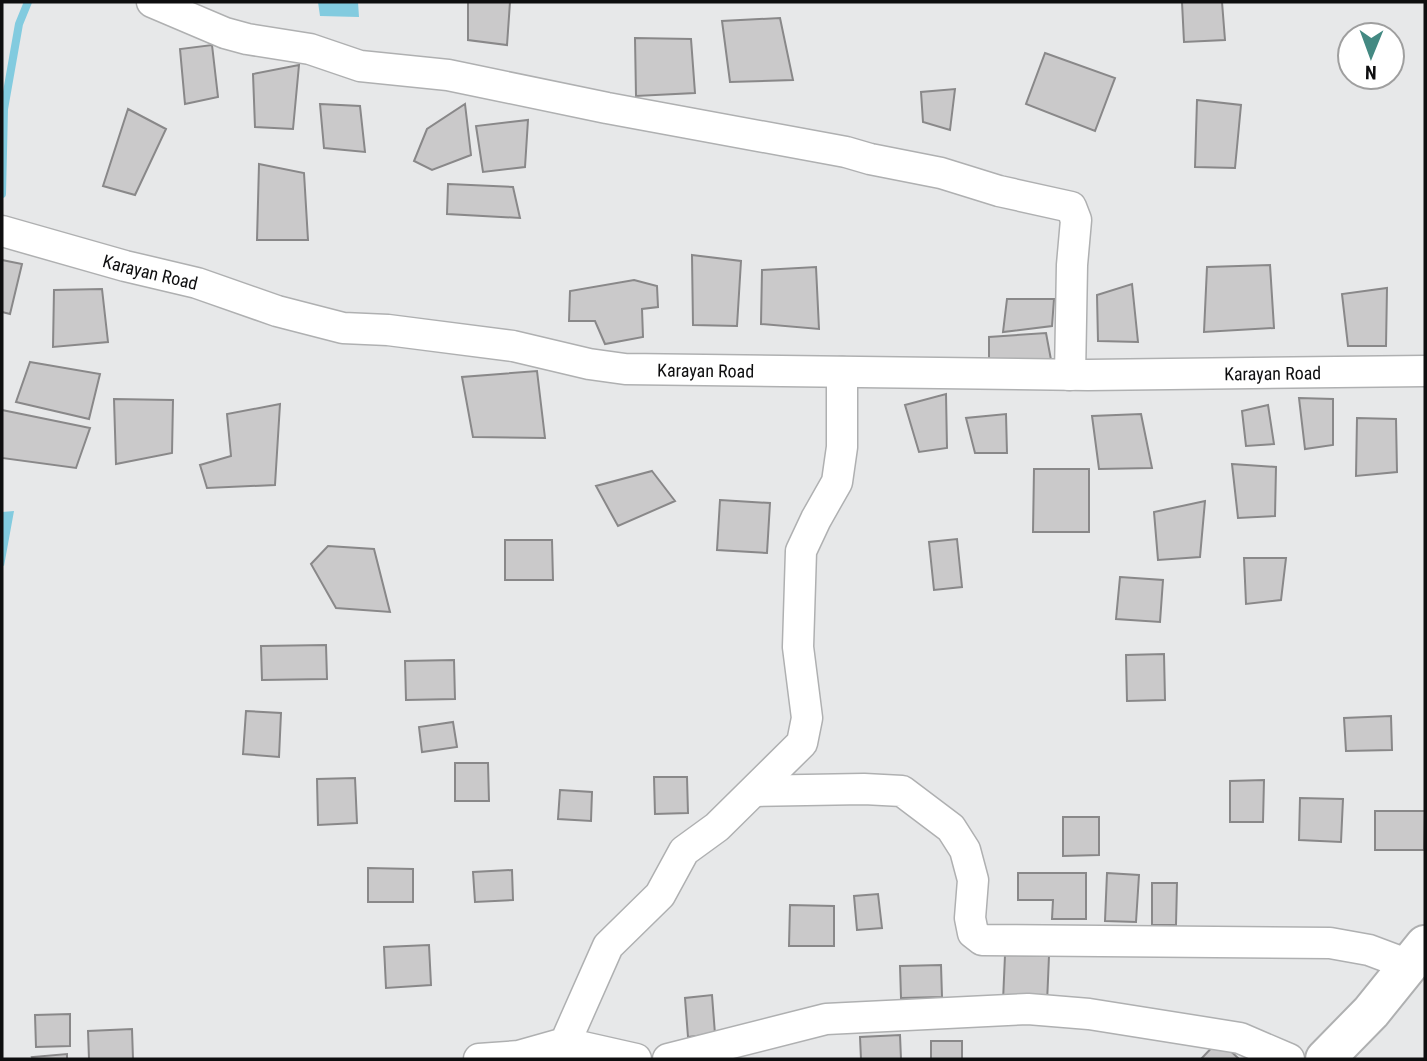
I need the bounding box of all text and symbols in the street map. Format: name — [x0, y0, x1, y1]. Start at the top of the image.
north arrow — [1336, 21, 1406, 91]
text: N — [1365, 61, 1377, 84]
street label: Karayan Road — [101, 250, 200, 293]
street label: Karayan Road — [657, 359, 754, 381]
street label: Karayan Road — [1224, 362, 1321, 384]

